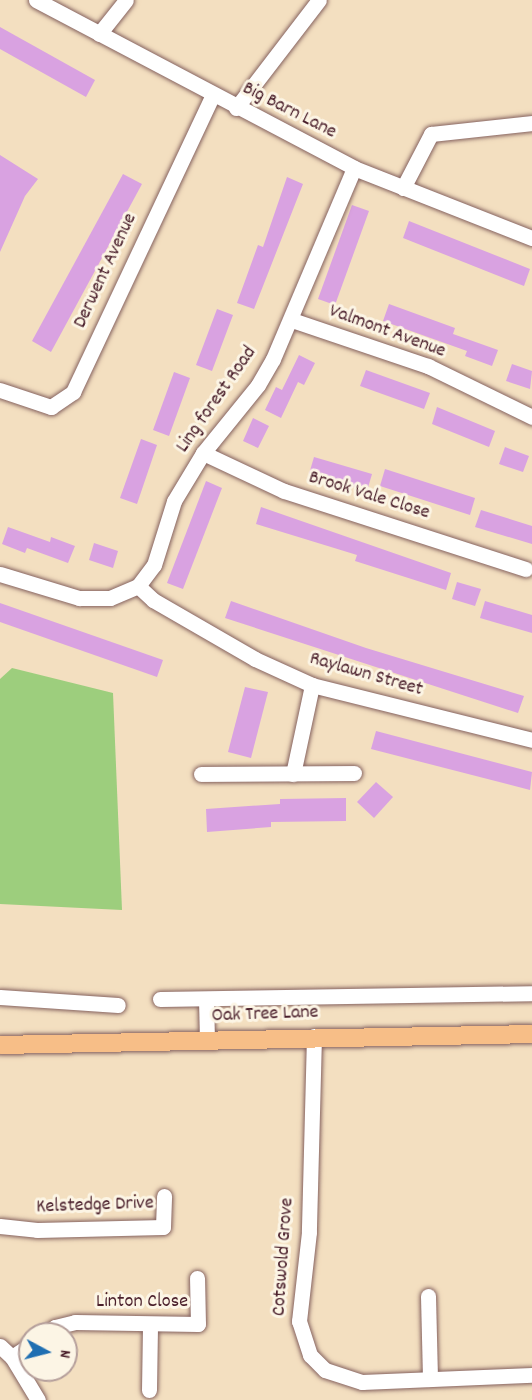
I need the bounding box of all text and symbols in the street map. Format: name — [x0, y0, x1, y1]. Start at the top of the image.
street label: Big Barn Lane — [238, 77, 340, 145]
street label: Derwent Avenue — [69, 210, 143, 332]
street label: Valmont Avenue — [325, 300, 449, 364]
street label: Ling forest Road — [172, 342, 262, 458]
street label: Brook Vale Close — [306, 466, 432, 526]
street label: Raylawn Street — [307, 647, 425, 703]
street label: Oak Tree Lane — [211, 1001, 319, 1029]
street label: Kelstedge Drive — [36, 1192, 154, 1220]
street label: Cotswold Grove — [268, 1197, 300, 1317]
street label: Linton Close — [96, 1290, 188, 1314]
north arrow — [18, 1322, 78, 1382]
text: N — [52, 1349, 76, 1359]

